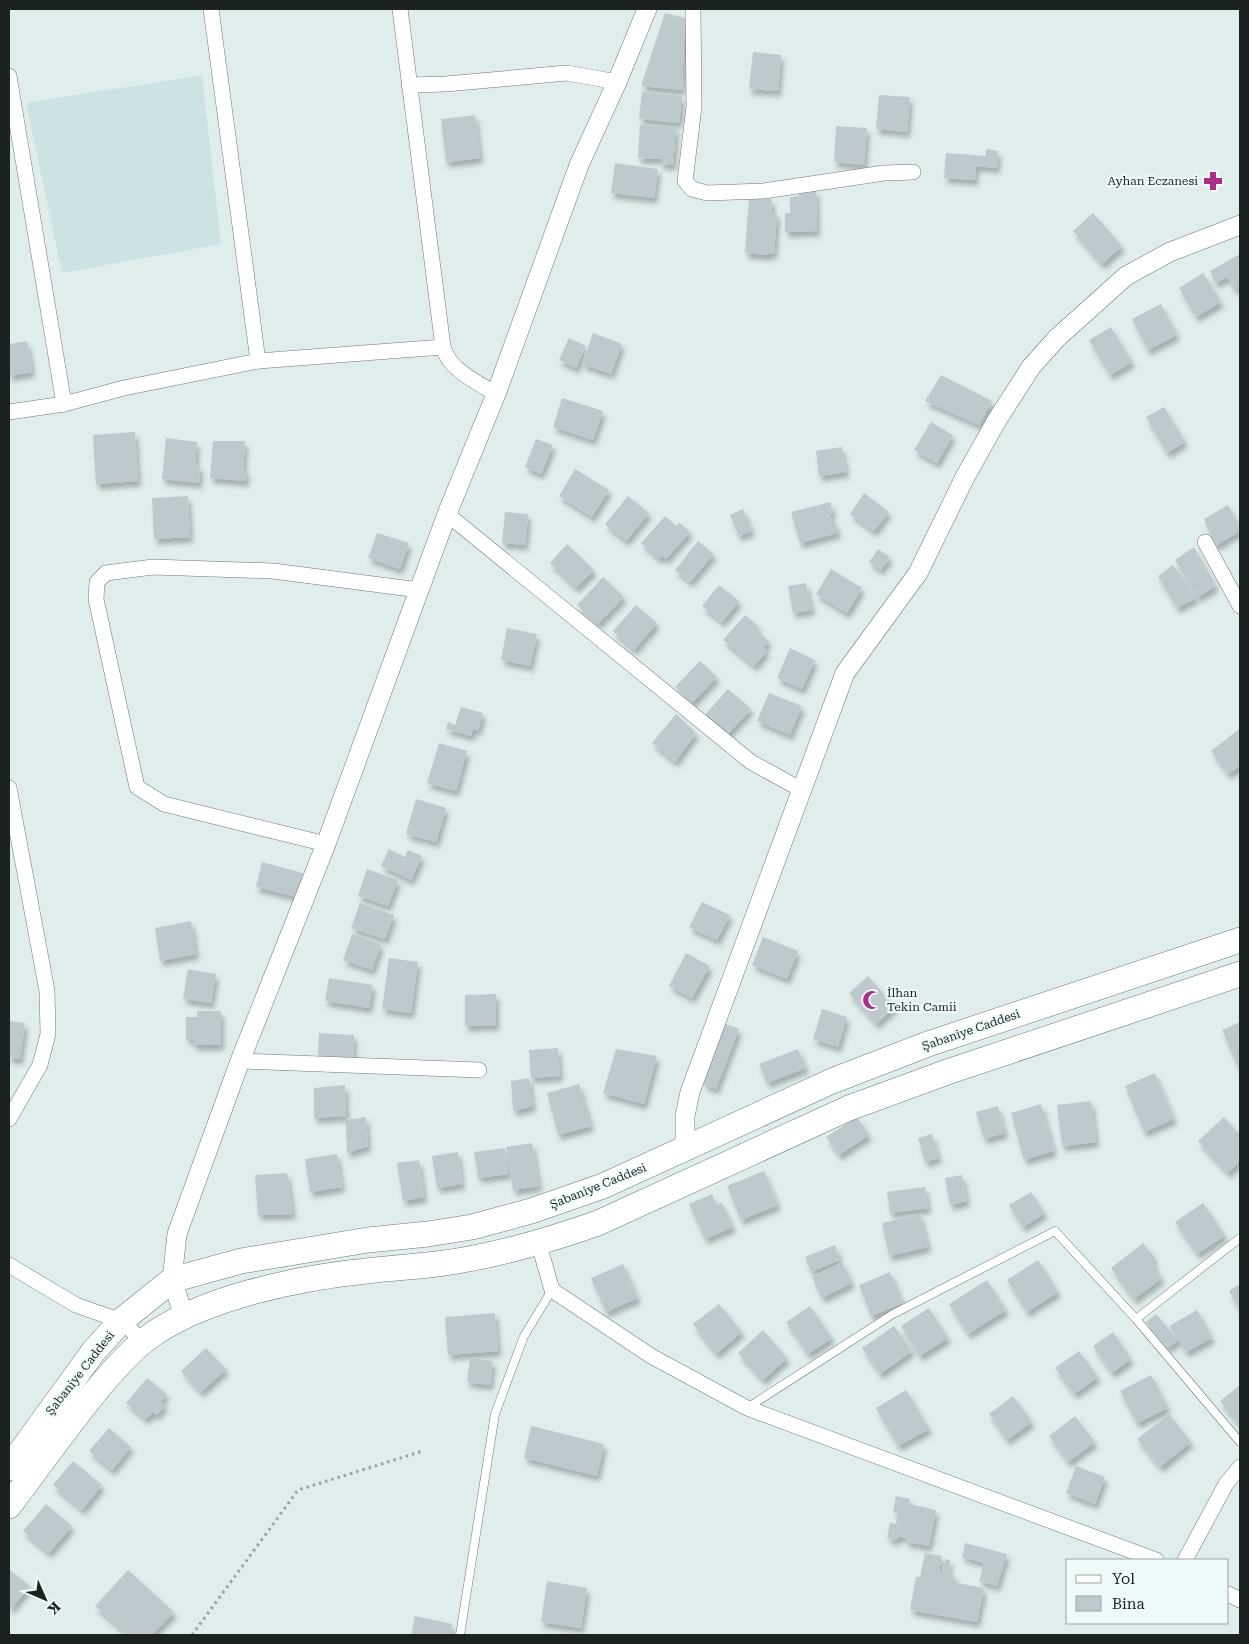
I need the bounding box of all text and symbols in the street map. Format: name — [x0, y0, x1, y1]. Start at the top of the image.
pharmacy icon: Ayhan Eczanesi — [1202, 170, 1224, 192]
place label: Ayhan Eczanesi — [1107, 174, 1198, 188]
place label: İlhan Tekin Camii — [887, 986, 957, 1014]
mosque icon: İlhan Tekin Camii — [861, 989, 883, 1011]
street label: Şabaniye Caddesi — [920, 1007, 1022, 1053]
street label: Şabaniye Caddesi — [548, 1160, 648, 1212]
street label: Şabaniye Caddesi — [43, 1328, 117, 1418]
legend — [1066, 1559, 1229, 1624]
text: Yol — [1112, 1570, 1135, 1588]
north arrow — [20, 1574, 70, 1624]
text: Bina — [1112, 1595, 1145, 1613]
text: K — [45, 1599, 64, 1618]

